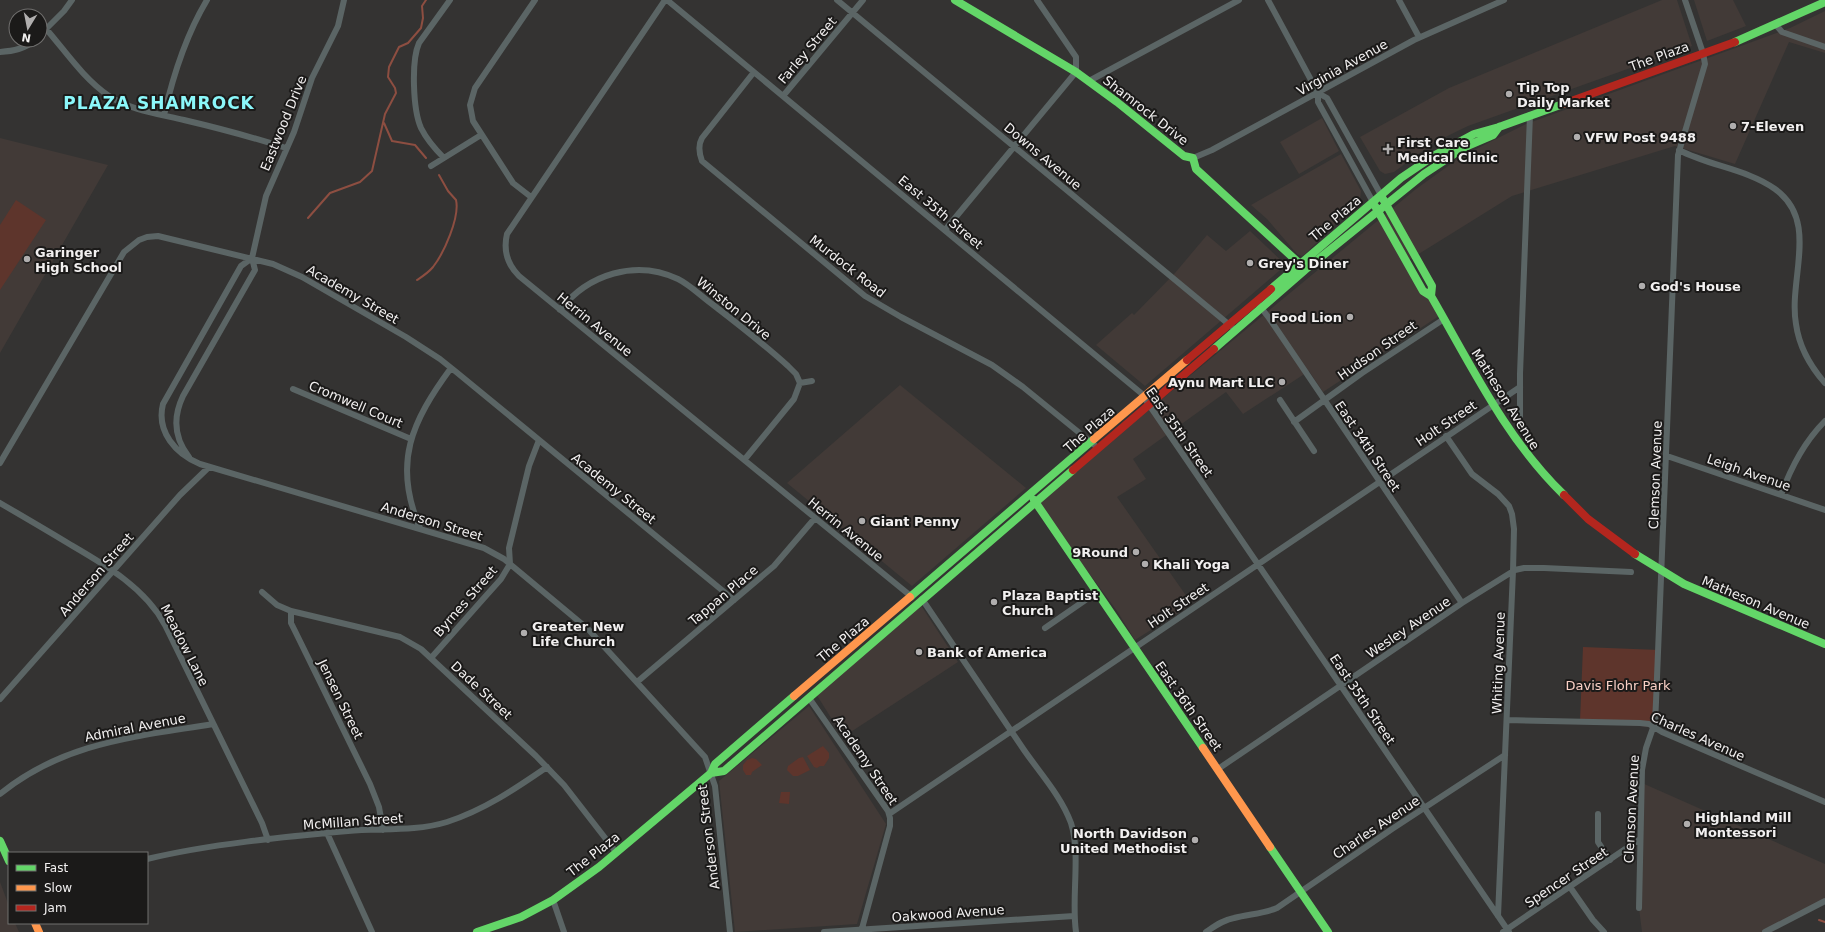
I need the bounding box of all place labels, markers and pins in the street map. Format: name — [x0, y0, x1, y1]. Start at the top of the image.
place label: Tip Top Daily Market — [1517, 80, 1610, 110]
marker: Tip Top Daily Market — [1504, 89, 1514, 99]
place label: 7-Eleven — [1741, 119, 1804, 134]
marker: 7-Eleven — [1728, 121, 1738, 131]
place label: VFW Post 9488 — [1585, 130, 1696, 145]
marker: VFW Post 9488 — [1572, 132, 1582, 142]
place label: First Care Medical Clinic — [1397, 135, 1498, 165]
marker: First Care Medical Clinic — [1382, 143, 1394, 155]
place label: Garinger High School — [35, 245, 122, 275]
marker: Garinger High School — [22, 254, 32, 264]
place label: Grey's Diner — [1258, 256, 1349, 271]
marker: Grey's Diner — [1245, 258, 1255, 268]
place label: God's House — [1650, 279, 1741, 294]
marker: God's House — [1637, 281, 1647, 291]
place label: Food Lion — [1271, 310, 1342, 325]
marker: Food Lion — [1345, 312, 1355, 322]
place label: Aynu Mart LLC — [1168, 375, 1274, 390]
marker: Aynu Mart LLC — [1277, 377, 1287, 387]
place label: Giant Penny — [870, 514, 960, 529]
marker: Giant Penny — [857, 516, 867, 526]
place label: 9Round — [1072, 545, 1128, 560]
marker: 9Round — [1131, 547, 1141, 557]
place label: Khali Yoga — [1153, 557, 1230, 572]
marker: Khali Yoga — [1140, 559, 1150, 569]
place label: Plaza Baptist Church — [1002, 588, 1098, 618]
marker: Plaza Baptist Church — [989, 597, 999, 607]
place label: Greater New Life Church — [532, 619, 624, 649]
marker: Greater New Life Church — [519, 628, 529, 638]
place label: Bank of America — [927, 645, 1047, 660]
marker: Bank of America — [914, 647, 924, 657]
place label: Highland Mill Montessori — [1695, 810, 1792, 840]
marker: Highland Mill Montessori — [1682, 819, 1692, 829]
place label: North Davidson United Methodist — [1060, 826, 1187, 856]
marker: North Davidson United Methodist — [1190, 835, 1200, 845]

